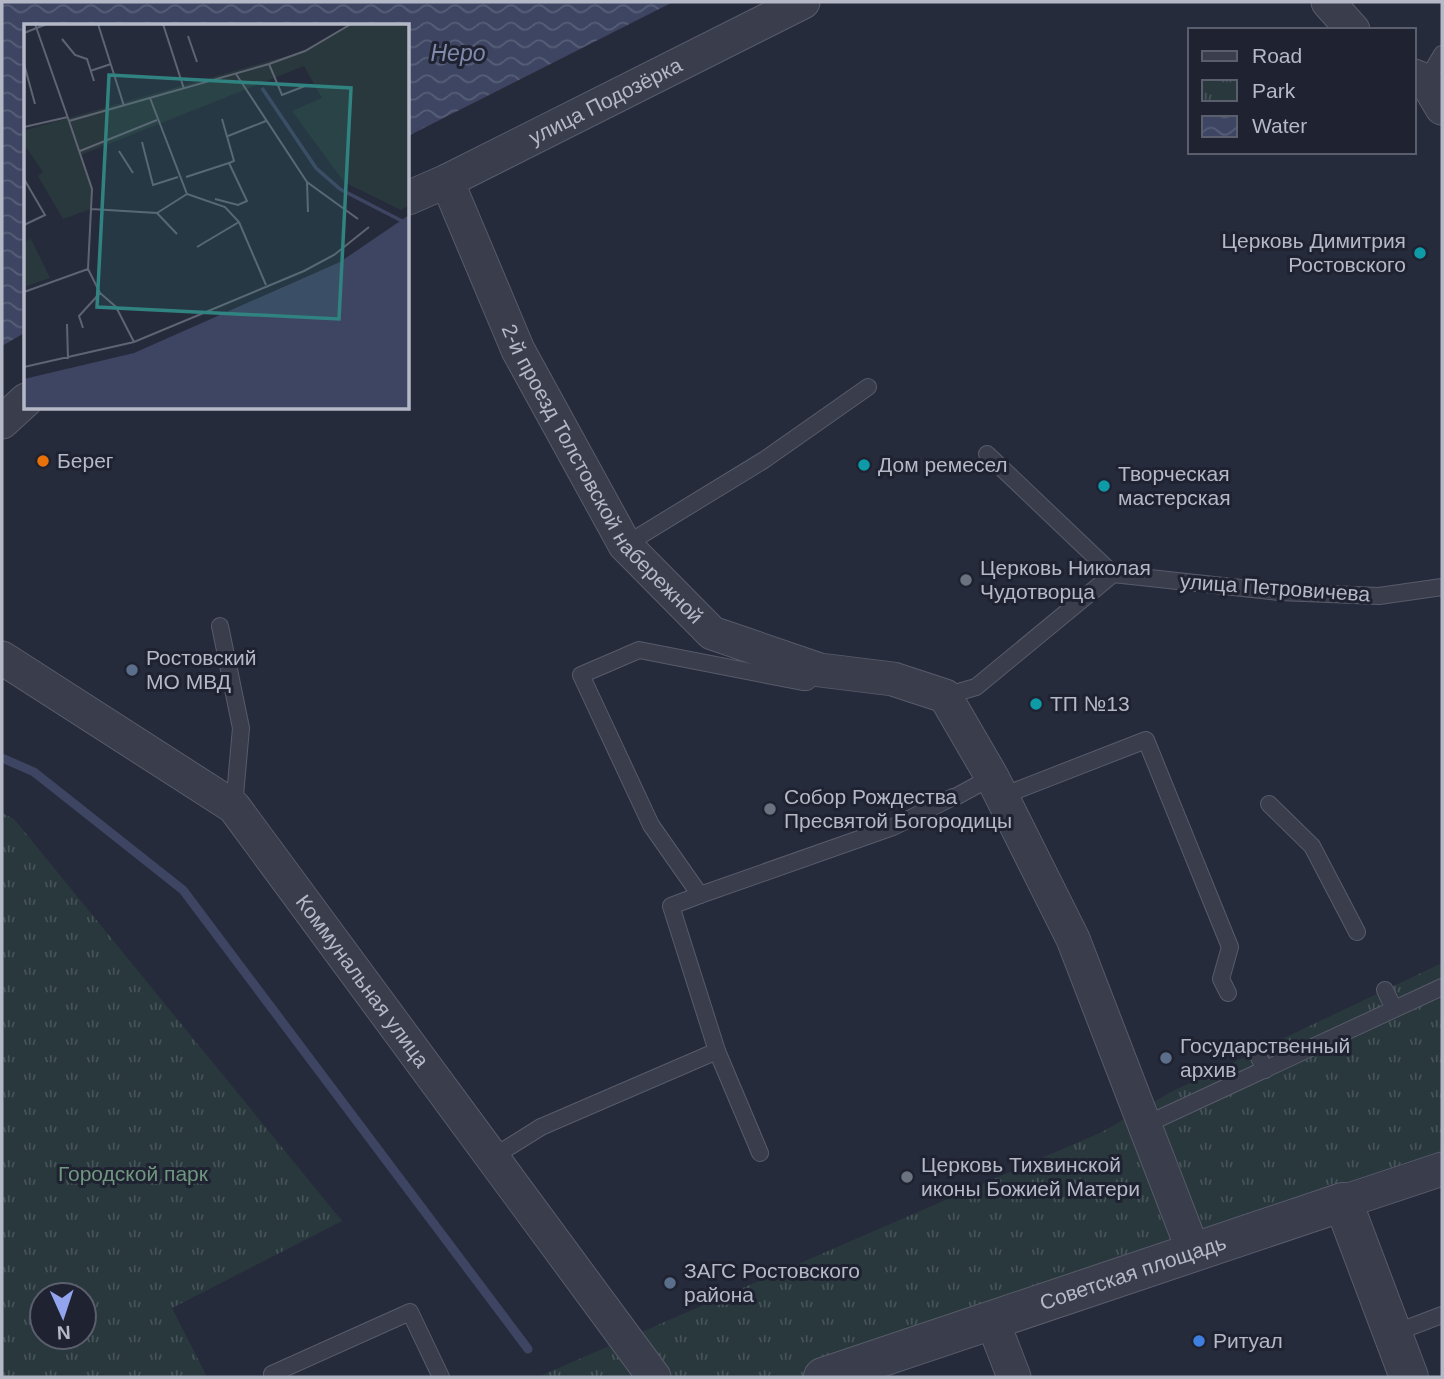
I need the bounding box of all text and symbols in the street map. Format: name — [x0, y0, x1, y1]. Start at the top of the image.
inset map — [24, 24, 410, 410]
legend — [1188, 28, 1416, 154]
water label: Неро — [431, 40, 486, 66]
text: Road — [1252, 44, 1302, 67]
street label: улица Подозёрка — [525, 53, 686, 149]
text: Park — [1252, 79, 1296, 102]
text: Water — [1252, 114, 1307, 137]
place label: Церковь Димитрия Ростовского — [1222, 229, 1406, 276]
marker: Церковь Димитрия Ростовского — [1412, 245, 1428, 261]
street label: 2-й проезд Толстовской набережной — [497, 321, 708, 628]
place label: Берег — [57, 449, 114, 472]
marker: Берег — [35, 453, 51, 469]
place label: Дом ремесел — [878, 453, 1008, 476]
marker: Дом ремесел — [856, 457, 872, 473]
place label: Творческая мастерская — [1118, 462, 1231, 509]
marker: Творческая мастерская — [1096, 478, 1112, 494]
place label: Церковь Николая Чудотворца — [980, 556, 1151, 603]
street label: улица Петровичева — [1179, 569, 1371, 606]
marker: Церковь Николая Чудотворца — [958, 572, 974, 588]
place label: Ростовский МО МВД — [146, 646, 256, 693]
marker: Ростовский МО МВД — [124, 662, 140, 678]
place label: ТП №13 — [1050, 692, 1130, 715]
marker: ТП №13 — [1028, 696, 1044, 712]
place label: Собор Рождества Пресвятой Богородицы — [784, 785, 1012, 832]
marker: Собор Рождества Пресвятой Богородицы — [762, 801, 778, 817]
street label: Коммунальная улица — [292, 890, 434, 1072]
place label: Государственный архив — [1180, 1034, 1350, 1081]
marker: Государственный архив — [1158, 1050, 1174, 1066]
place label: Церковь Тихвинской иконы Божией Матери — [921, 1153, 1140, 1200]
park label: Городской парк — [58, 1162, 209, 1185]
marker: Церковь Тихвинской иконы Божией Матери — [899, 1169, 915, 1185]
street label: Советская площадь — [1037, 1230, 1229, 1314]
place label: ЗАГС Ростовского района — [684, 1259, 860, 1306]
marker: ЗАГС Ростовского района — [662, 1275, 678, 1291]
north arrow — [28, 1281, 98, 1351]
text: N — [56, 1322, 71, 1343]
place label: Ритуал — [1213, 1329, 1283, 1352]
marker: Ритуал — [1191, 1333, 1207, 1349]

